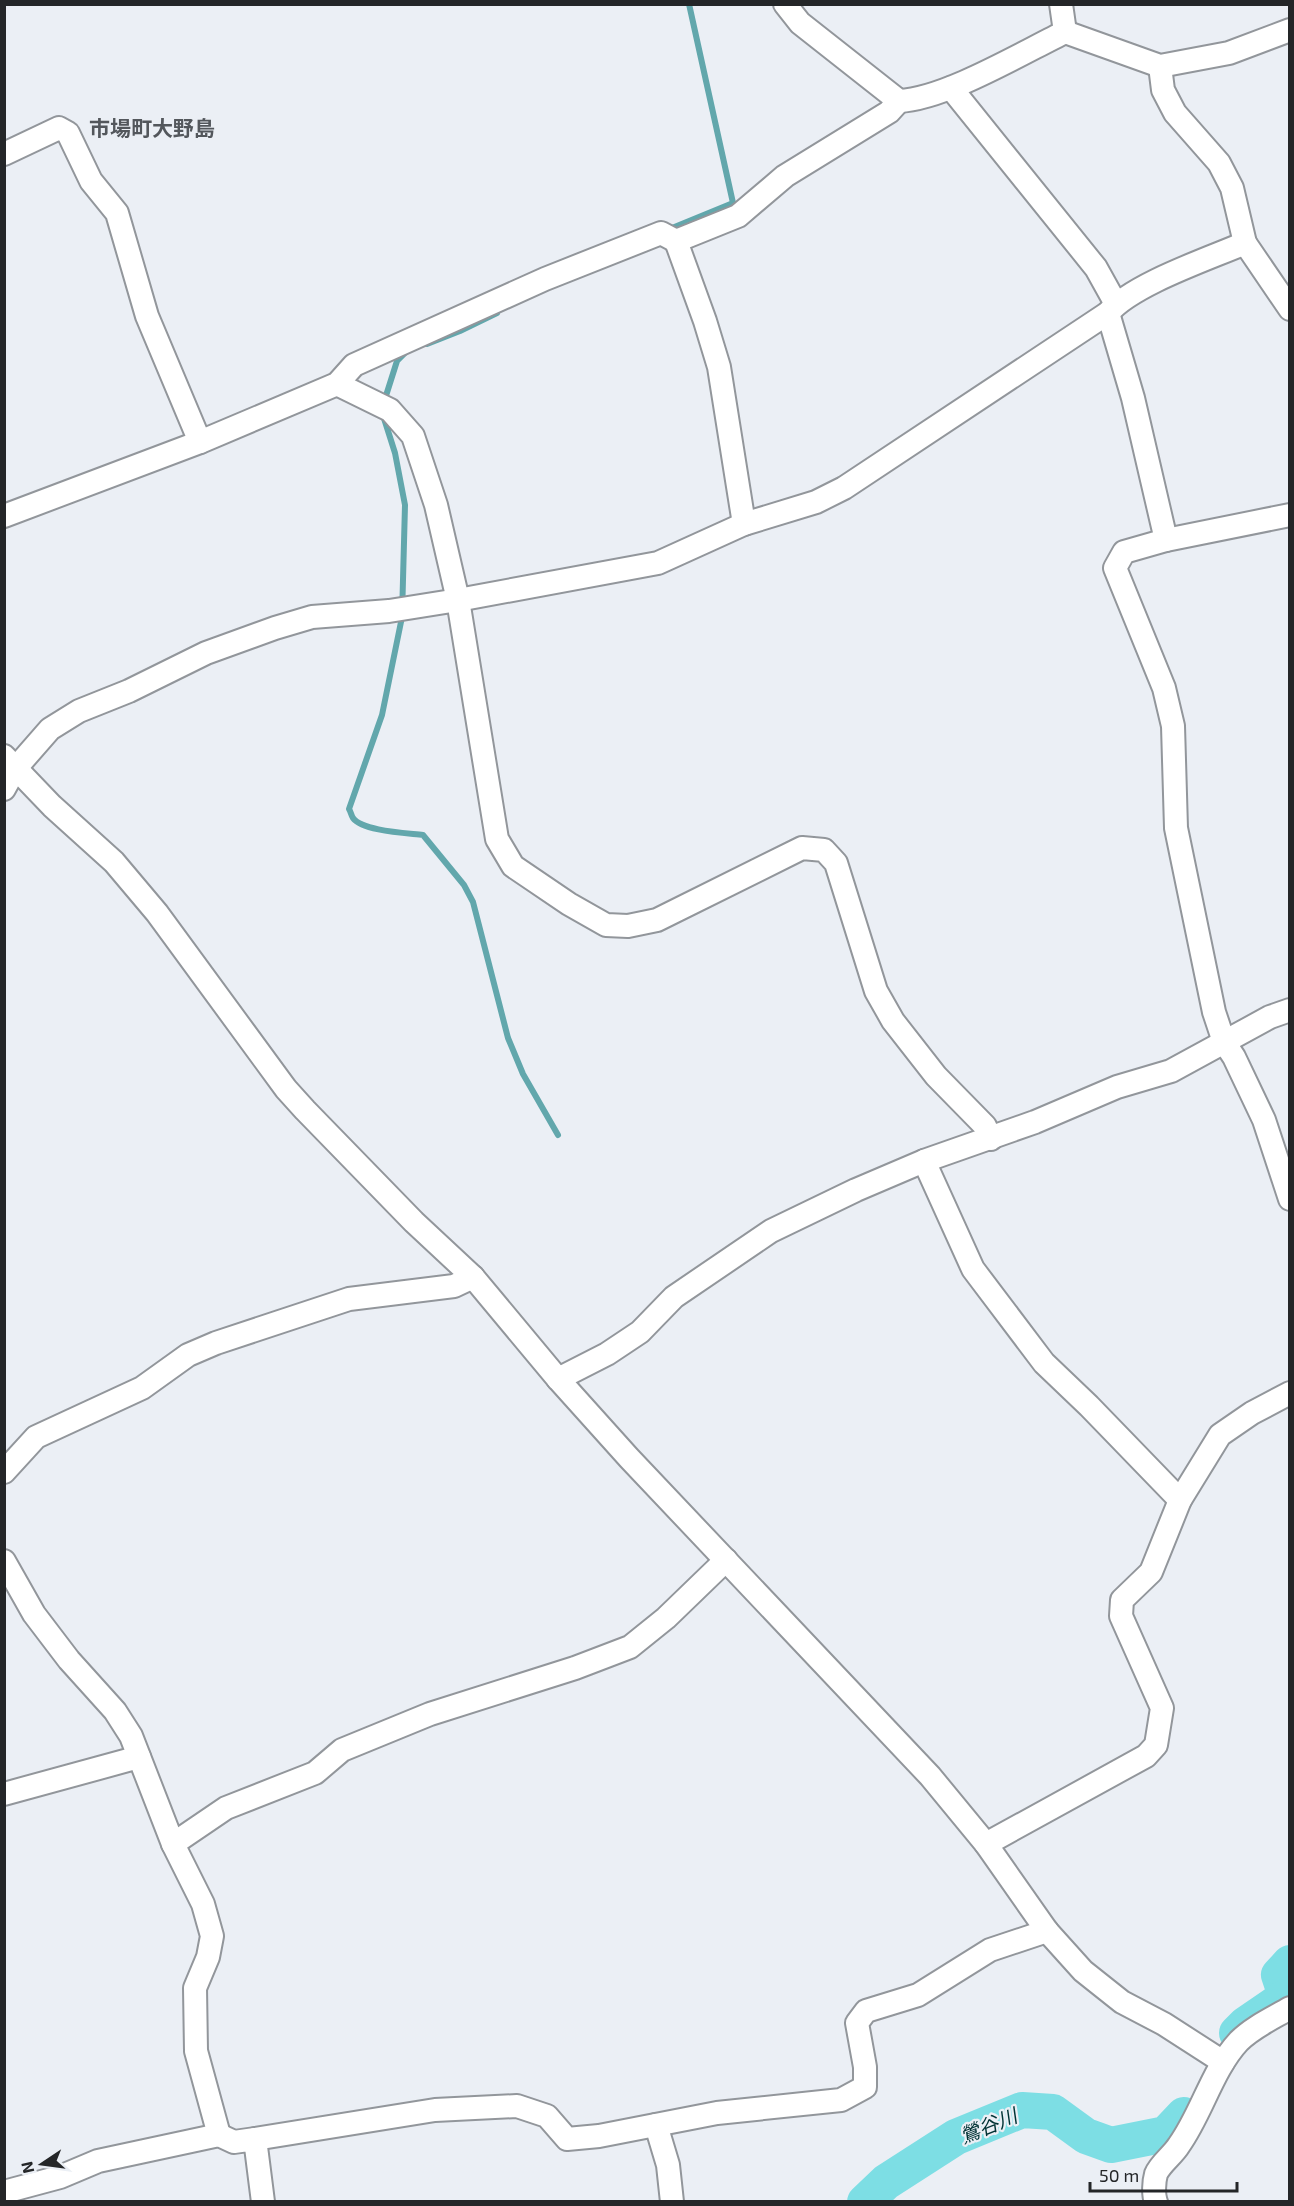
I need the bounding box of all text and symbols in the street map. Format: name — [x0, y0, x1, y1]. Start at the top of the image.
district label: 市場町大野島 — [89, 115, 215, 140]
water label: 鶯谷川 — [956, 2102, 1022, 2147]
north arrow — [12, 2134, 72, 2194]
scale bar — [1090, 2155, 1237, 2193]
text: N — [16, 2160, 37, 2175]
text: 50 m — [1099, 2164, 1139, 2186]

